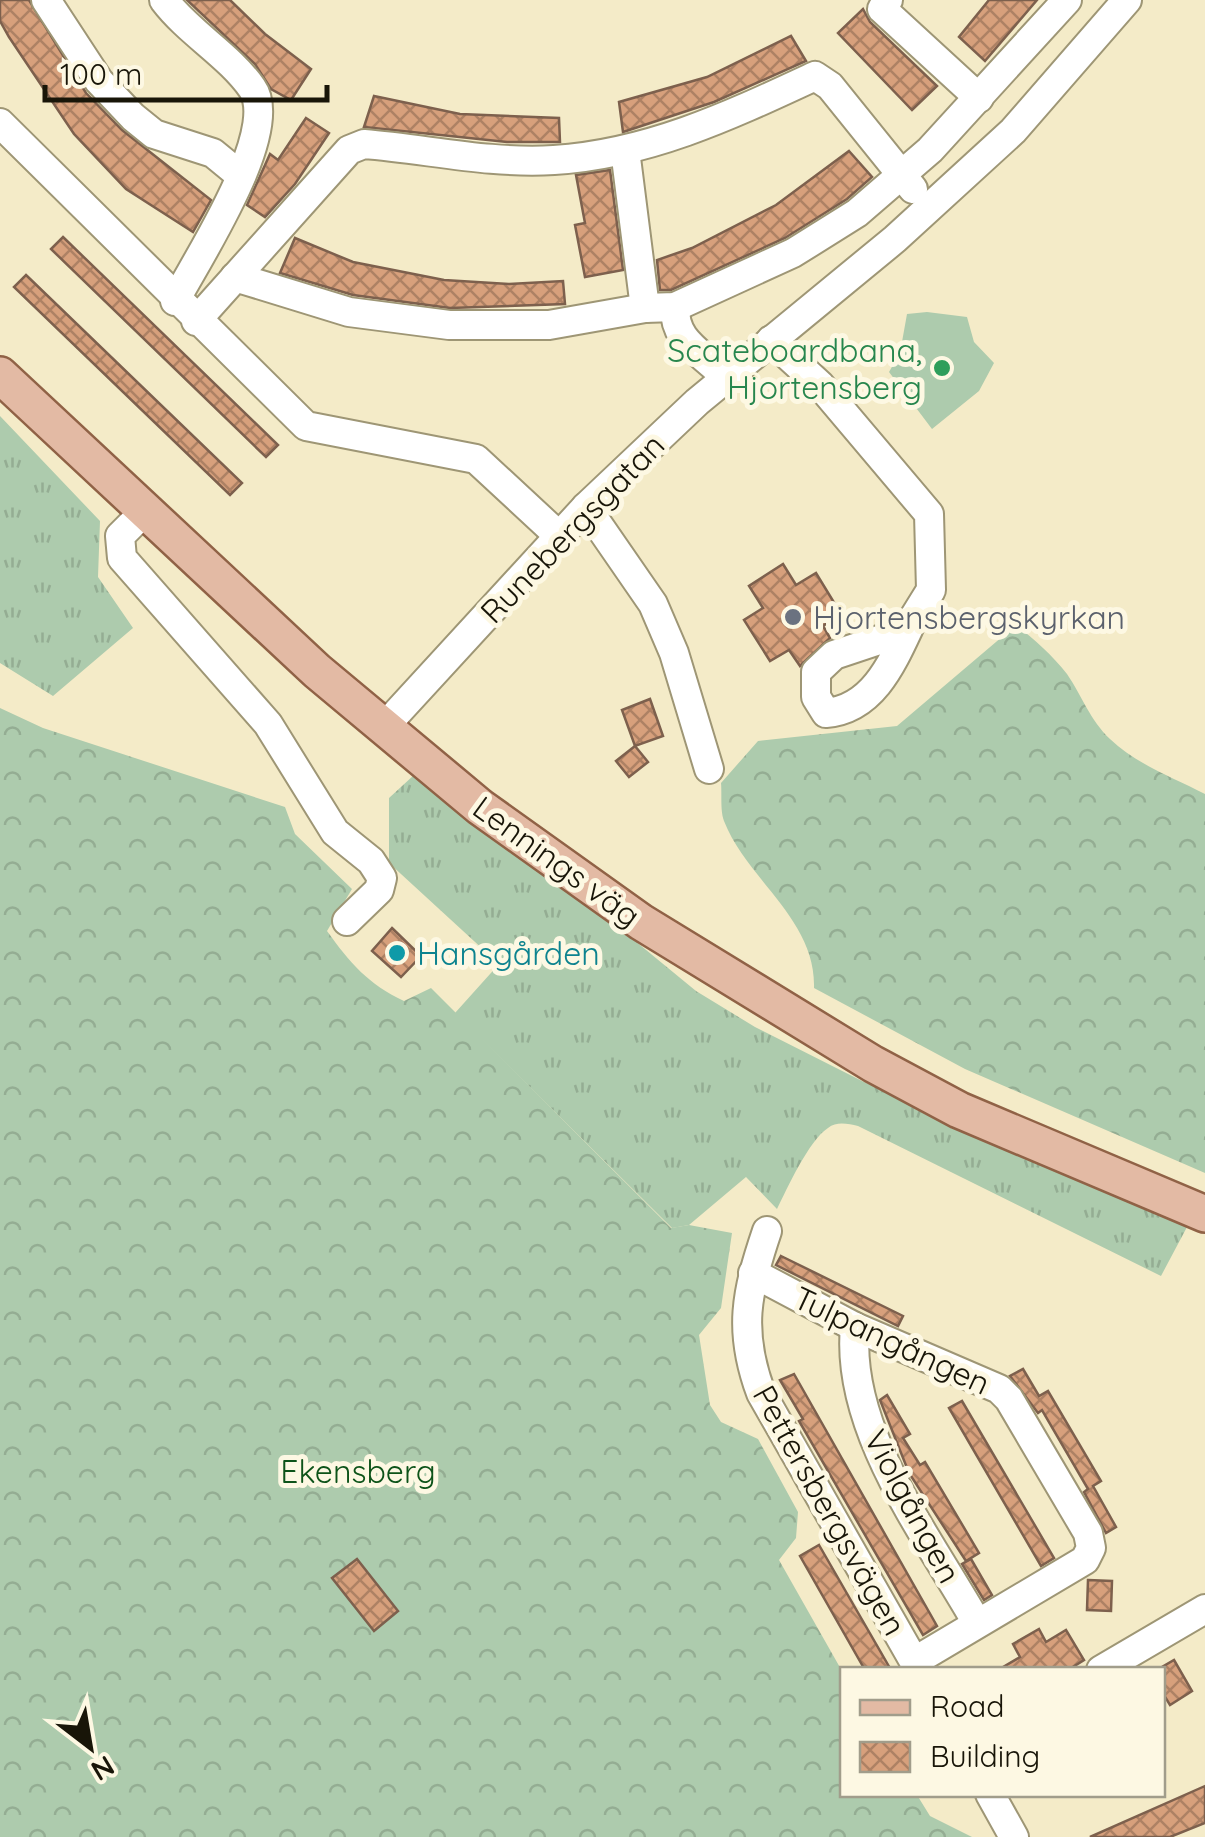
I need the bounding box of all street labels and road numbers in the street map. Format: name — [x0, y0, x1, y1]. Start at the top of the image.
street label: Runebergsgatan — [472, 425, 672, 631]
street label: Lennings väg — [466, 787, 648, 935]
street label: Tulpangången — [788, 1277, 996, 1403]
street label: Pettersbergsvägen — [745, 1378, 915, 1642]
street label: Violgången — [856, 1422, 970, 1590]

